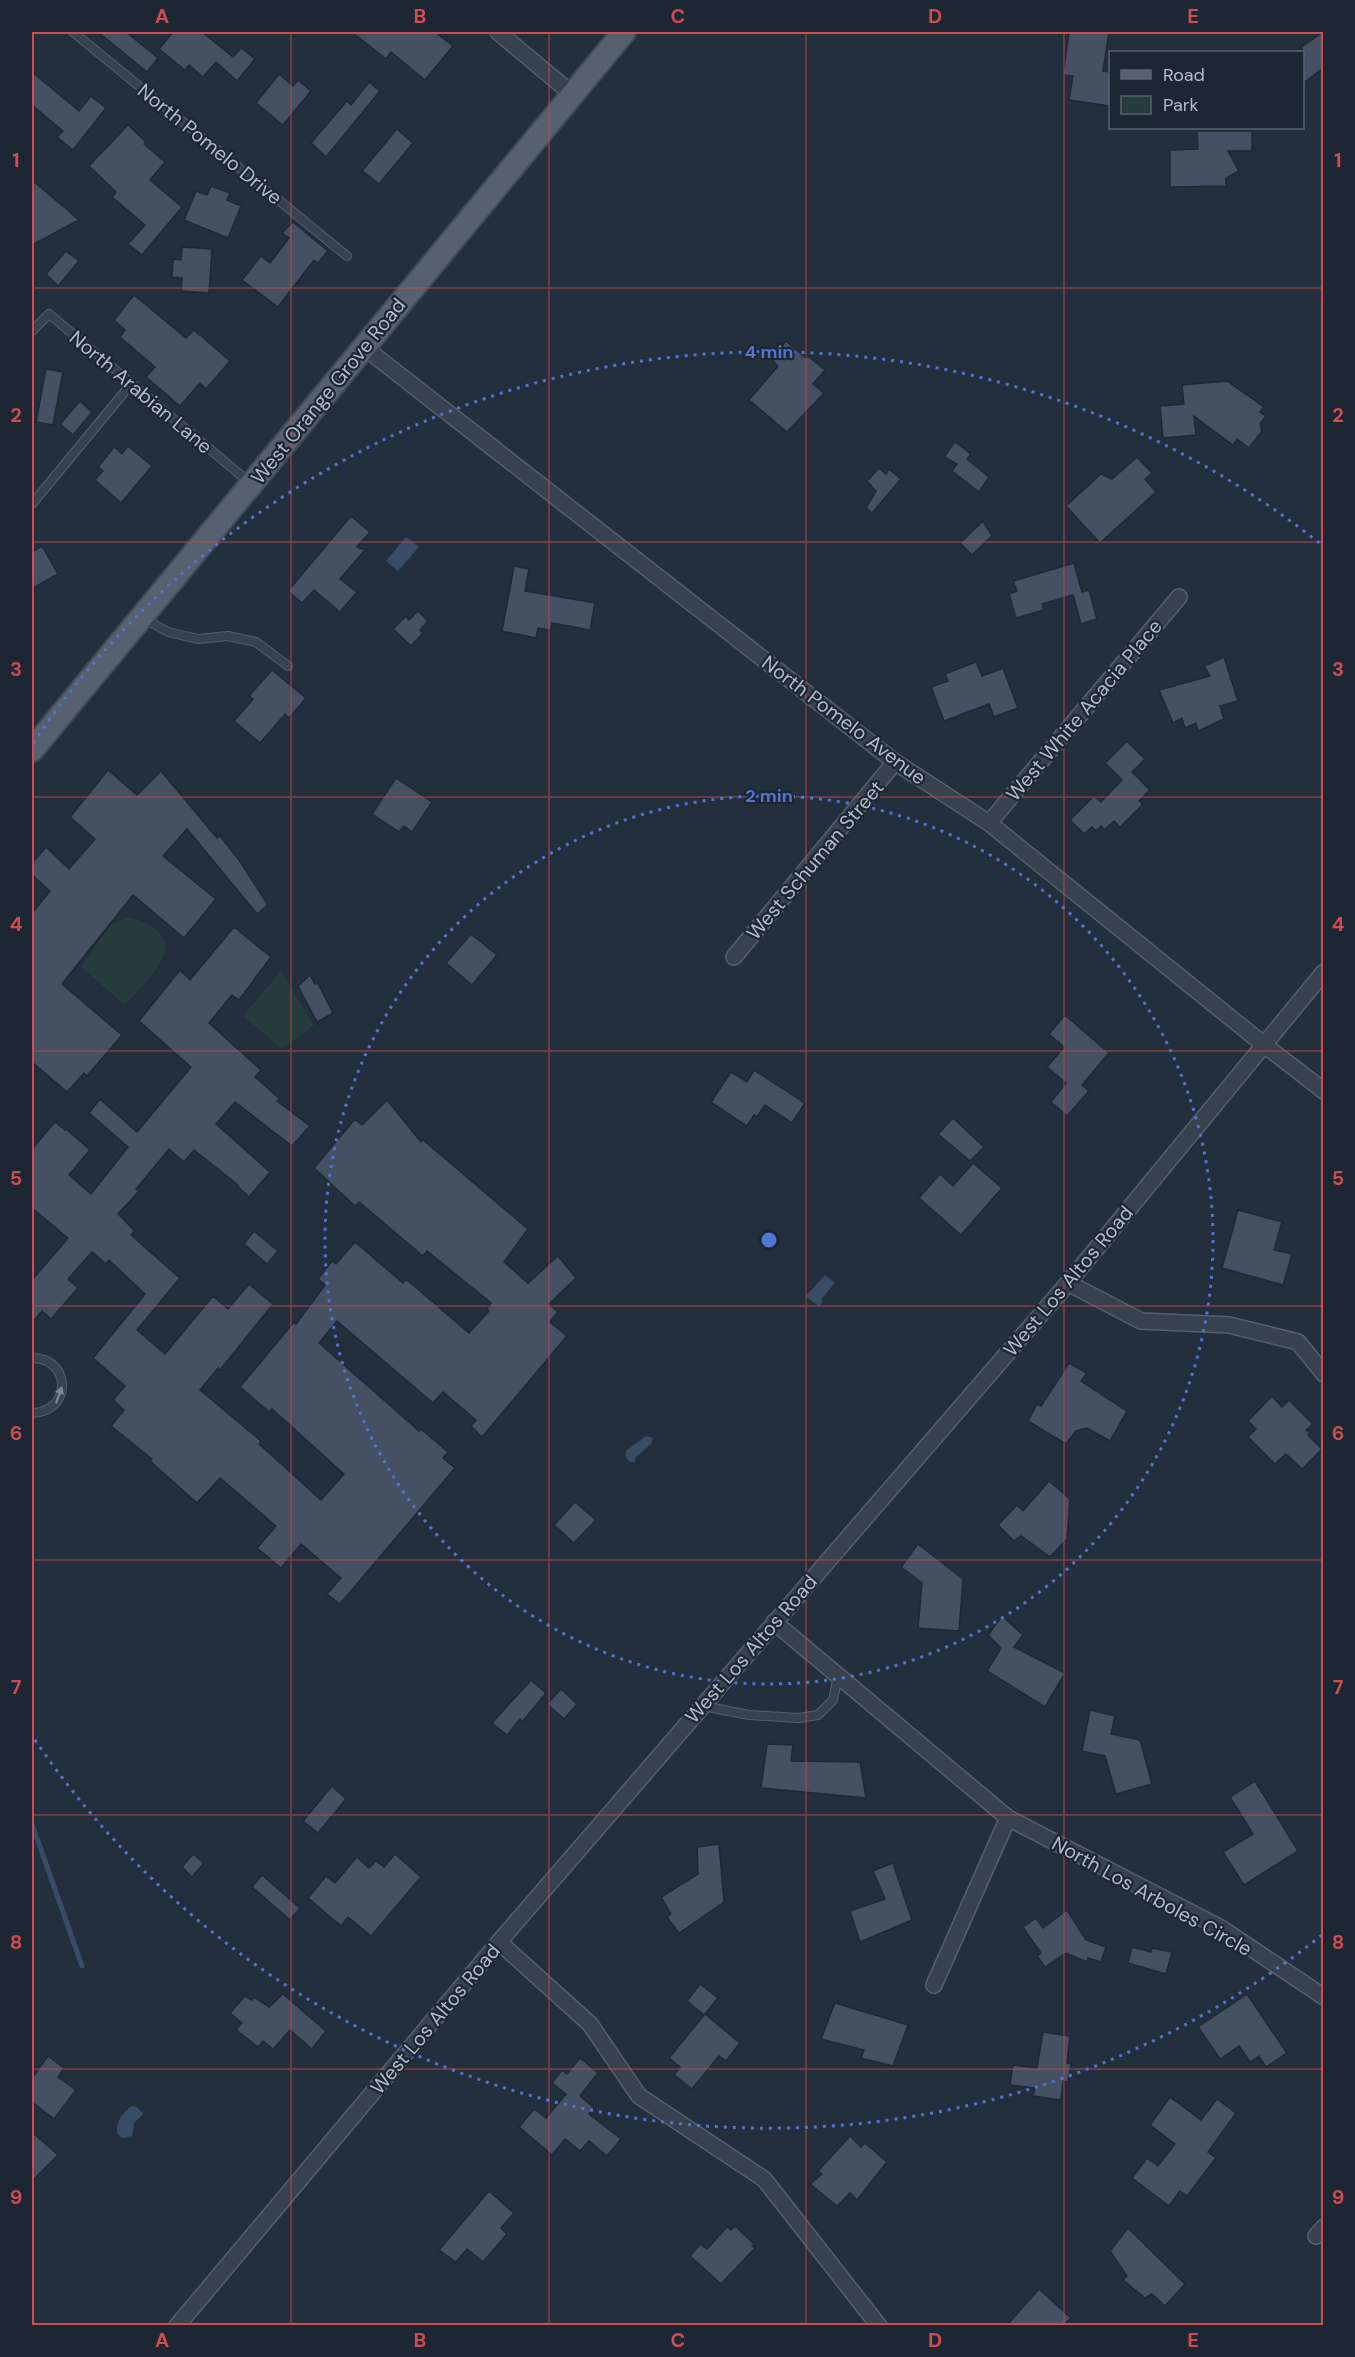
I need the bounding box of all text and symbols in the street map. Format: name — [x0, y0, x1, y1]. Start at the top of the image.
text: A — [155, 3, 169, 29]
text: B — [414, 3, 426, 29]
text: C — [671, 3, 685, 29]
text: D — [928, 3, 942, 29]
text: E — [1187, 3, 1199, 29]
legend — [1109, 51, 1304, 129]
text: Road — [1163, 63, 1205, 87]
street label: North Pomelo Drive — [132, 78, 288, 210]
text: Park — [1163, 93, 1199, 117]
text: 1 — [12, 147, 20, 173]
text: 1 — [1334, 147, 1342, 173]
street label: West Orange Grove Road — [245, 293, 411, 489]
street label: North Arabian Lane — [64, 325, 218, 459]
text: 4 min — [745, 340, 793, 364]
text: 2 — [10, 402, 22, 428]
text: 2 — [1332, 402, 1344, 428]
street label: West White Acacia Place — [1000, 614, 1168, 806]
street label: North Pomelo Avenue — [757, 650, 931, 790]
text: 3 — [10, 656, 22, 682]
text: 3 — [1332, 656, 1344, 682]
street label: West Schuman Street — [741, 775, 890, 945]
text: 2 min — [745, 784, 793, 808]
text: 4 — [10, 911, 23, 937]
text: 4 — [1332, 911, 1345, 937]
text: 5 — [10, 1165, 22, 1191]
text: 5 — [1332, 1165, 1344, 1191]
street label: West Los Altos Road — [997, 1200, 1139, 1362]
centre of rings — [759, 1230, 779, 1250]
one-way arrow — [54, 1385, 64, 1403]
text: 6 — [10, 1420, 22, 1446]
text: 6 — [1332, 1420, 1344, 1446]
street label: West Los Altos Road — [679, 1569, 823, 1729]
text: 7 — [11, 1674, 22, 1700]
text: 7 — [1333, 1674, 1344, 1700]
street label: North Los Arboles Circle — [1047, 1830, 1257, 1962]
text: 8 — [10, 1929, 22, 1955]
text: 8 — [1332, 1929, 1344, 1955]
street label: West Los Altos Road — [364, 1938, 506, 2100]
text: 9 — [10, 2184, 22, 2210]
text: 9 — [1332, 2184, 1344, 2210]
text: A — [155, 2327, 169, 2353]
text: B — [414, 2327, 426, 2353]
text: C — [671, 2327, 685, 2353]
text: D — [928, 2327, 942, 2353]
text: E — [1187, 2327, 1199, 2353]

